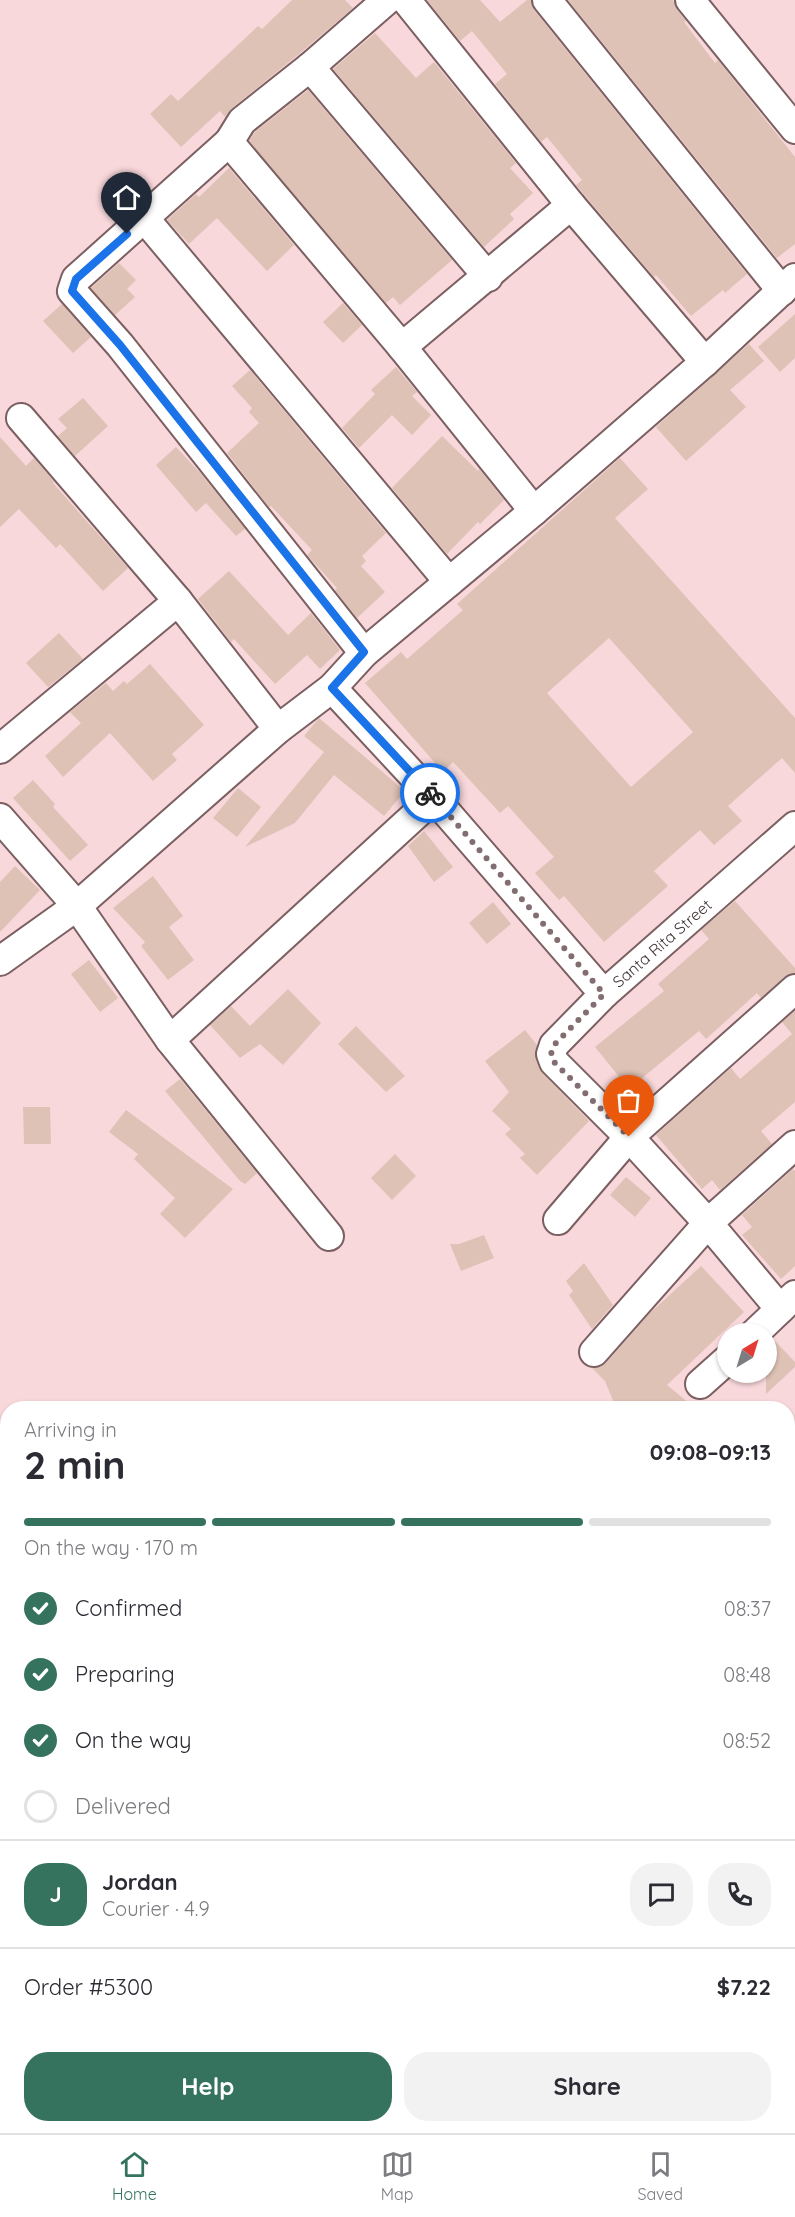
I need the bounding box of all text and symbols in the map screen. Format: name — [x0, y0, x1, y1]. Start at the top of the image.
pin — [101, 172, 152, 234]
icon: home — [110, 181, 143, 214]
courier — [400, 763, 460, 823]
icon: bike — [414, 777, 447, 810]
street label: Santa Rita Street — [608, 895, 716, 991]
pin — [603, 1075, 654, 1137]
icon: bag — [612, 1084, 645, 1117]
north arrow — [717, 1323, 777, 1383]
map controls — [717, 1323, 777, 1383]
text: Arriving in — [24, 1417, 117, 1442]
text: 09:08–09:13 — [650, 1438, 771, 1466]
text: 2 min — [24, 1440, 126, 1489]
text: On the way · 170 m — [24, 1535, 198, 1560]
icon: check — [24, 1592, 57, 1625]
text: Confirmed — [75, 1594, 182, 1622]
text: 08:37 — [724, 1596, 771, 1621]
icon: check — [24, 1658, 57, 1691]
text: Preparing — [75, 1660, 175, 1688]
text: 08:48 — [723, 1662, 771, 1687]
icon: check — [24, 1724, 57, 1757]
text: On the way — [75, 1726, 191, 1754]
text: 08:52 — [723, 1728, 771, 1753]
text: Delivered — [75, 1792, 171, 1820]
button: chat — [630, 1863, 693, 1926]
button: phone — [708, 1863, 771, 1926]
text: Jordan — [102, 1868, 178, 1896]
text: J — [49, 1880, 62, 1908]
text: Courier · 4.9 — [102, 1896, 210, 1921]
text: Order #5300 — [24, 1973, 153, 2001]
text: $7.22 — [717, 1973, 771, 2001]
button: Help — [24, 2052, 392, 2121]
button: Share — [404, 2052, 771, 2121]
tab: Home — [112, 2148, 157, 2204]
tab: Map — [381, 2148, 414, 2204]
tab: Saved — [637, 2148, 683, 2204]

